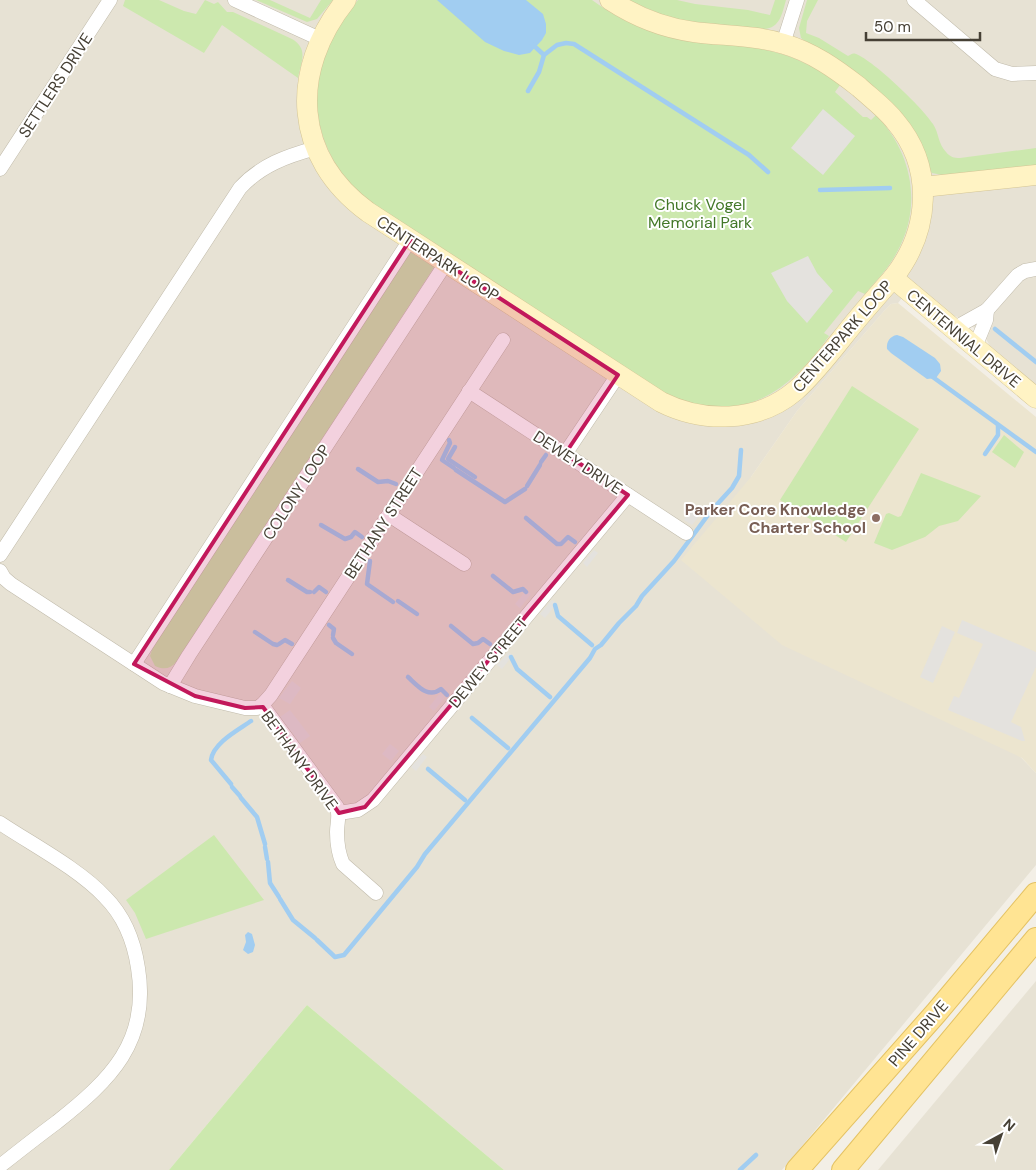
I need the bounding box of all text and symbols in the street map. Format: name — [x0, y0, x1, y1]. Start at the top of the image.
scale bar — [866, 10, 980, 42]
text: 50 m — [874, 17, 911, 37]
street label: SETTLERS DRIVE — [14, 29, 97, 142]
park label: Chuck Vogel Memorial Park — [648, 194, 752, 233]
street label: CENTERPARK LOOP — [372, 211, 503, 306]
street label: CENTERPARK LOOP — [788, 276, 897, 397]
street label: CENTENNIAL DRIVE — [902, 284, 1025, 392]
street label: DEWEY DRIVE — [529, 426, 626, 499]
street label: COLONY LOOP — [258, 441, 335, 544]
street label: BETHANY STREET — [340, 464, 427, 583]
place label: Parker Core Knowledge Charter School — [685, 499, 866, 538]
marker: Parker Core Knowledge Charter School — [870, 512, 882, 524]
street label: DEWEY STREET — [444, 612, 533, 712]
street label: BETHANY DRIVE — [256, 706, 343, 814]
street label: PINE DRIVE — [884, 996, 953, 1071]
north arrow — [976, 1110, 1026, 1160]
text: N — [1000, 1115, 1019, 1135]

